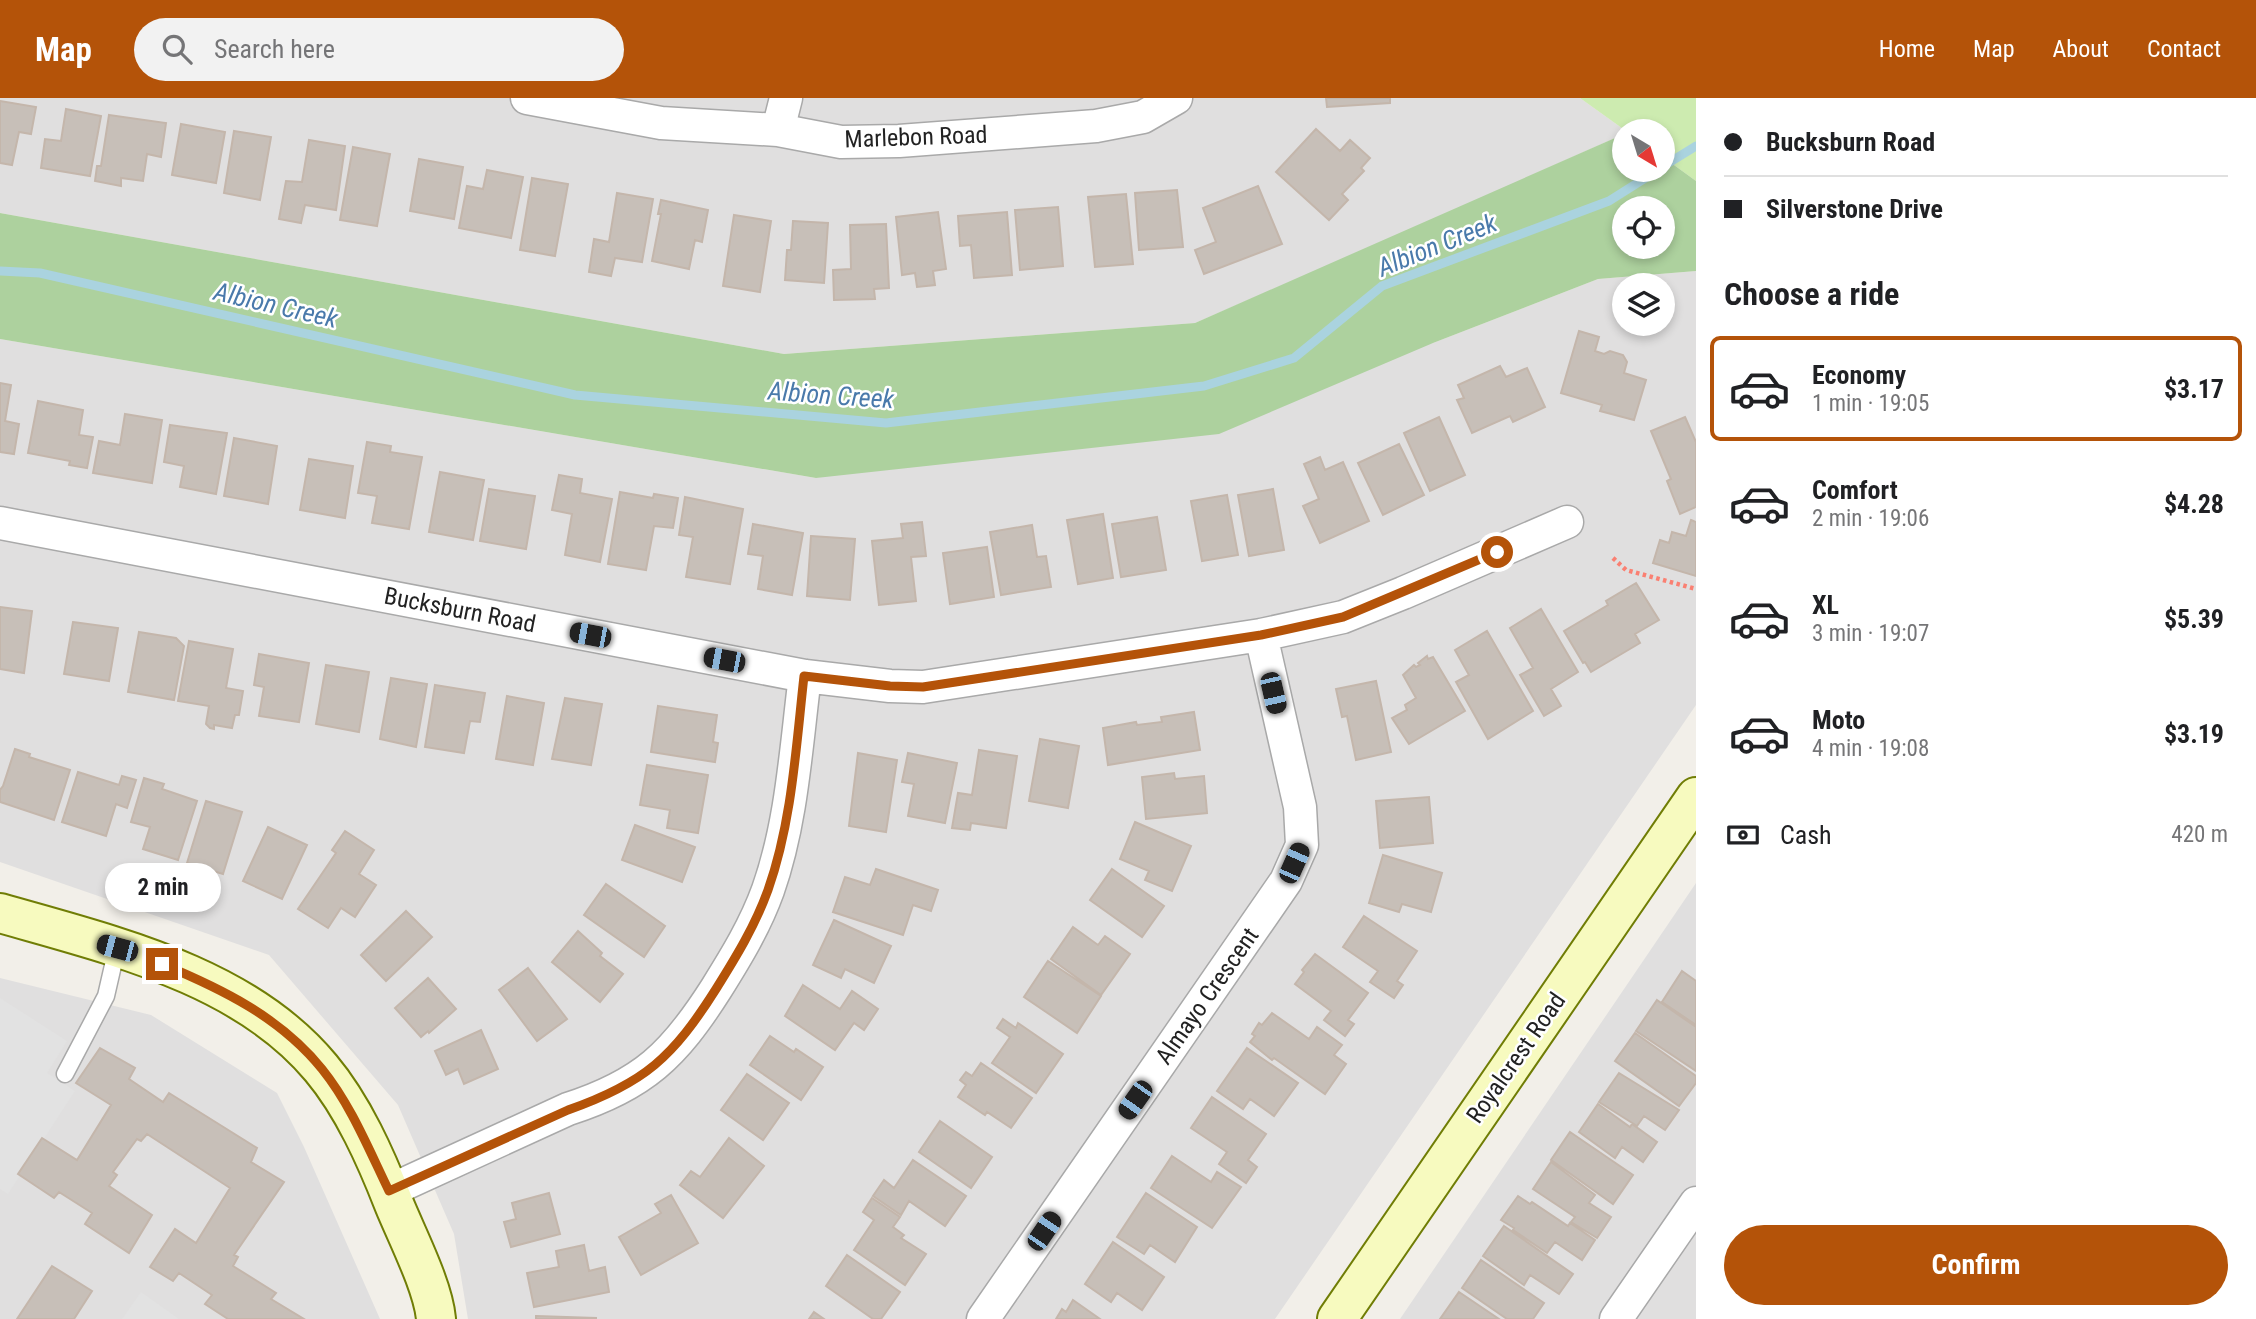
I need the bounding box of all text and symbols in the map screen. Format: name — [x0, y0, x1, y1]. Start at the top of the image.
search box — [134, 18, 624, 81]
text: Map — [35, 30, 92, 69]
icon: search — [158, 30, 196, 68]
text: Search here — [214, 34, 335, 64]
text: Home — [1879, 35, 1935, 63]
text: Map — [1973, 35, 2015, 63]
text: About — [2053, 35, 2109, 63]
text: Contact — [2147, 35, 2221, 63]
north arrow — [1612, 119, 1675, 182]
map controls — [1612, 119, 1675, 336]
street label: Marlebon Road — [844, 121, 988, 153]
text: Bucksburn Road — [1766, 127, 1935, 157]
text: Silverstone Drive — [1766, 194, 1943, 224]
button: locate — [1612, 196, 1675, 259]
water label: Albion Creek — [1372, 207, 1502, 283]
button: layers — [1612, 273, 1675, 336]
text: Choose a ride — [1724, 275, 1899, 313]
water label: Albion Creek — [210, 276, 341, 334]
icon: car — [1728, 357, 1791, 420]
text: Economy — [1812, 360, 1906, 390]
text: $3.17 — [2164, 374, 2224, 404]
water label: Albion Creek — [766, 376, 896, 414]
text: 1 min · 19:05 — [1812, 390, 1929, 417]
icon: car — [1728, 472, 1791, 535]
text: Comfort — [1812, 475, 1898, 505]
text: $4.28 — [2164, 489, 2224, 519]
text: 2 min · 19:06 — [1812, 505, 1929, 532]
route start — [1481, 536, 1513, 568]
street label: Bucksburn Road — [382, 582, 538, 638]
icon: car — [1728, 587, 1791, 650]
text: XL — [1812, 590, 1839, 620]
text: $5.39 — [2164, 604, 2224, 634]
text: 3 min · 19:07 — [1812, 620, 1929, 647]
car — [568, 621, 613, 649]
car — [702, 646, 747, 674]
car — [1259, 670, 1288, 716]
icon: car — [1728, 702, 1791, 765]
text: Moto — [1812, 705, 1865, 735]
text: $3.19 — [2164, 719, 2224, 749]
text: 4 min · 19:08 — [1812, 735, 1929, 762]
icon: cash — [1724, 816, 1762, 854]
text: Cash — [1780, 820, 1832, 850]
text: 420 m — [2171, 821, 2228, 848]
car — [1276, 840, 1313, 886]
callout: 2 min — [104, 862, 220, 912]
text: 2 min — [137, 874, 189, 901]
street label: Almayo Crescent — [1150, 922, 1264, 1070]
car — [94, 932, 141, 964]
route end — [146, 948, 178, 980]
street label: Royalcrest Road — [1461, 987, 1571, 1129]
car — [1115, 1077, 1156, 1123]
car — [1024, 1208, 1065, 1254]
button: Confirm — [1724, 1225, 2228, 1305]

